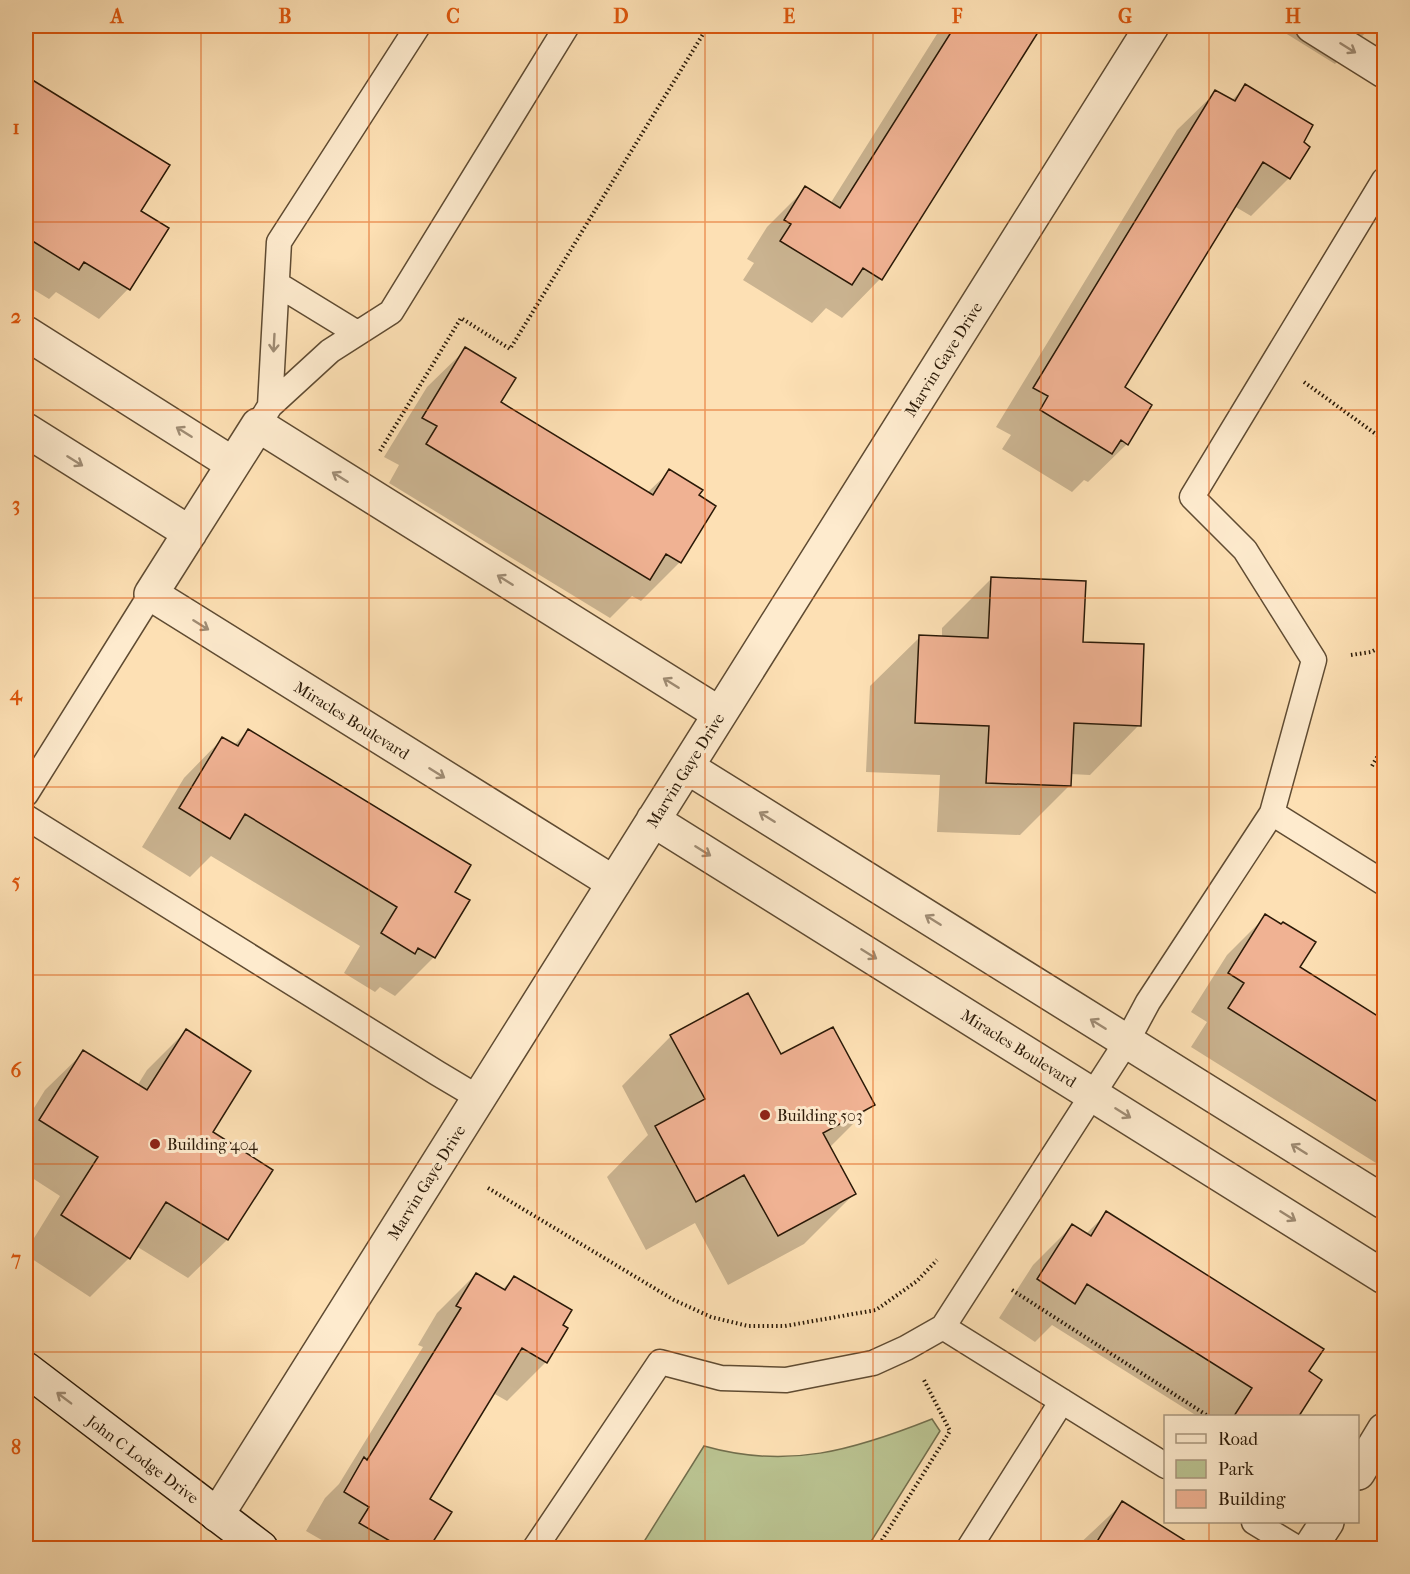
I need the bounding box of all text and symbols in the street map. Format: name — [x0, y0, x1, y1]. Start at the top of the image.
text: A — [109, 5, 125, 28]
text: B — [278, 5, 292, 28]
text: C — [446, 5, 460, 28]
text: D — [613, 5, 629, 28]
text: E — [783, 5, 795, 28]
text: F — [951, 5, 963, 28]
text: G — [1118, 5, 1132, 28]
text: H — [1285, 5, 1301, 28]
one-way arrow — [1339, 43, 1356, 55]
text: 1 — [12, 116, 20, 139]
street label: Marvin Gaye Drive — [901, 298, 986, 420]
text: 2 — [11, 305, 21, 328]
one-way arrow — [268, 332, 279, 352]
one-way arrow — [175, 426, 192, 439]
one-way arrow — [66, 456, 83, 468]
one-way arrow — [332, 470, 349, 482]
text: 3 — [12, 493, 20, 516]
one-way arrow — [497, 573, 514, 586]
one-way arrow — [192, 620, 209, 632]
street label: Miracles Boulevard — [291, 677, 413, 764]
one-way arrow — [663, 677, 680, 689]
text: 4 — [9, 682, 23, 706]
street label: Marvin Gaye Drive — [643, 709, 728, 831]
one-way arrow — [428, 768, 445, 780]
one-way arrow — [759, 810, 776, 822]
one-way arrow — [694, 846, 711, 858]
text: 5 — [12, 870, 21, 893]
one-way arrow — [925, 914, 942, 926]
one-way arrow — [860, 949, 877, 961]
street label: Miracles Boulevard — [958, 1005, 1080, 1092]
one-way arrow — [1090, 1017, 1107, 1029]
text: 6 — [11, 1059, 23, 1082]
place label: Building 503 — [777, 1106, 862, 1125]
one-way arrow — [1114, 1107, 1131, 1119]
marker: Building 503 — [758, 1108, 772, 1122]
street label: Marvin Gaye Drive — [384, 1121, 469, 1243]
place label: Building 404 — [167, 1135, 258, 1154]
marker: Building 404 — [148, 1137, 162, 1151]
one-way arrow — [1291, 1142, 1308, 1154]
one-way arrow — [1279, 1211, 1296, 1223]
text: 7 — [10, 1247, 21, 1270]
one-way arrow — [57, 1392, 73, 1405]
street label: John C Lodge Drive — [81, 1410, 202, 1508]
legend — [1164, 1415, 1359, 1523]
text: Road — [1218, 1429, 1258, 1450]
text: 8 — [11, 1436, 21, 1459]
text: Park — [1218, 1459, 1255, 1480]
text: Building — [1218, 1489, 1286, 1510]

